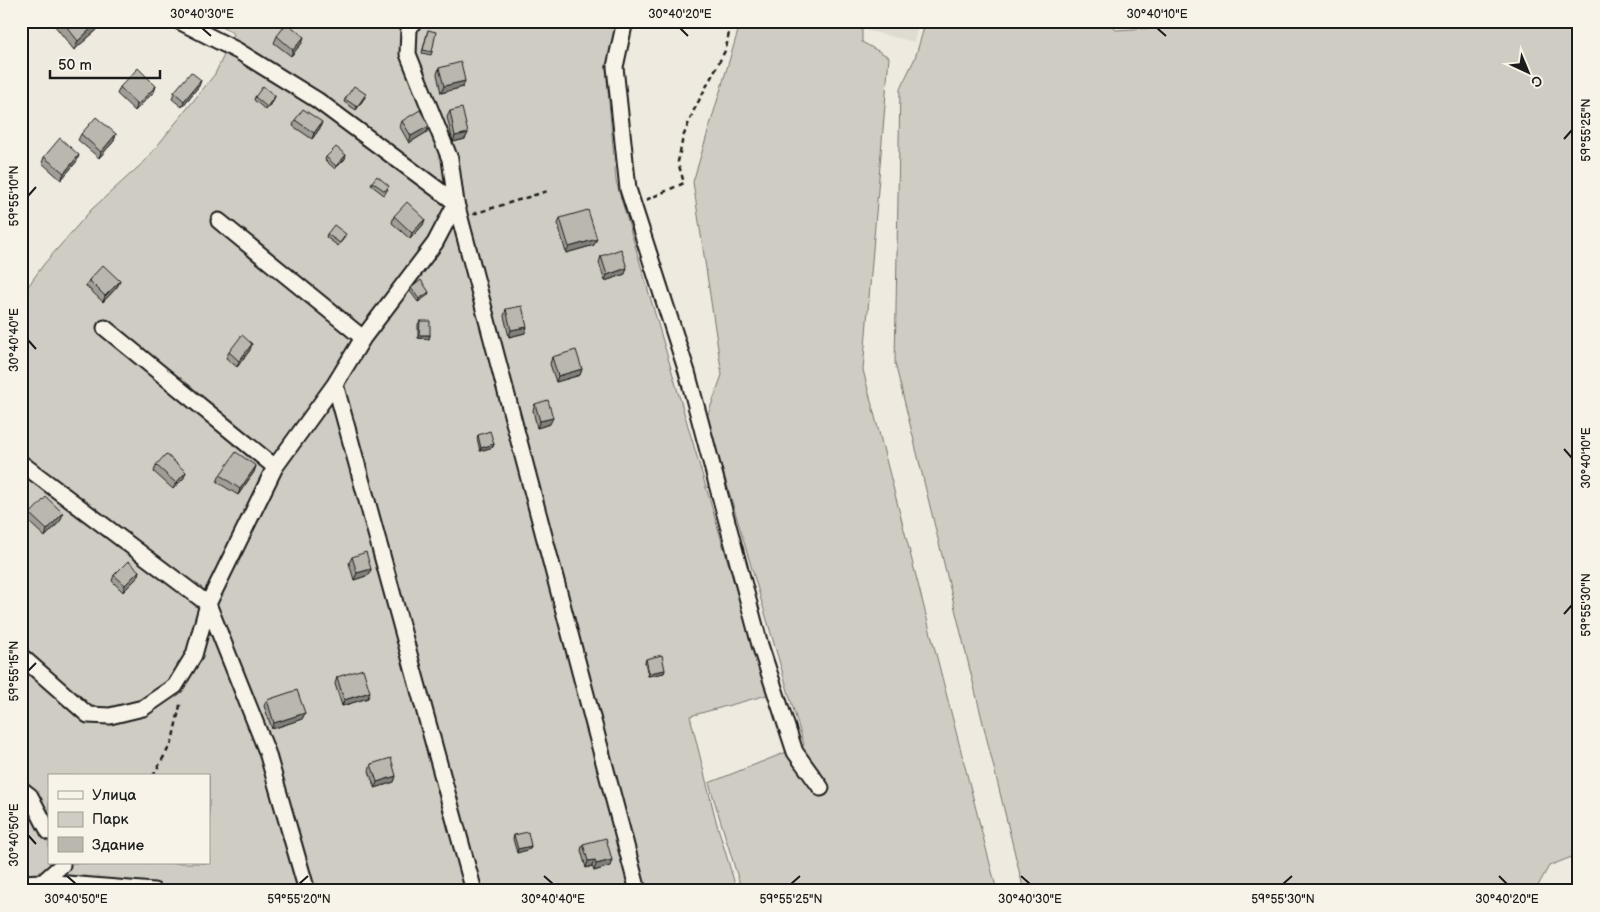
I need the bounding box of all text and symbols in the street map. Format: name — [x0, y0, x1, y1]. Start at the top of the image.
text: 30°40'30"E — [170, 7, 234, 22]
text: 30°40'20"E — [648, 7, 712, 22]
text: 30°40'10"E — [1126, 7, 1188, 22]
scale bar — [50, 48, 160, 80]
north arrow — [1502, 48, 1552, 98]
text: 50 m — [58, 56, 92, 75]
text: С — [1527, 71, 1546, 91]
text: 59°55'25"N — [1579, 98, 1594, 162]
text: 59°55'10"N — [7, 166, 22, 227]
text: 30°40'40"E — [7, 308, 22, 372]
text: 30°40'10"E — [1579, 427, 1594, 489]
text: 59°55'30"N — [1579, 573, 1594, 637]
text: 59°55'15"N — [7, 641, 22, 701]
legend — [48, 774, 210, 864]
text: Улица — [92, 786, 137, 805]
text: 30°40'50"E — [7, 803, 22, 867]
text: Парк — [92, 810, 129, 829]
text: Здание — [92, 836, 144, 855]
text: 30°40'50"E — [44, 892, 108, 907]
text: 59°55'20"N — [267, 892, 331, 907]
text: 30°40'40"E — [521, 892, 585, 907]
text: 59°55'25"N — [759, 892, 823, 907]
text: 30°40'30"E — [998, 892, 1062, 907]
text: 59°55'30"N — [1251, 892, 1315, 907]
text: 30°40'20"E — [1475, 892, 1539, 907]

